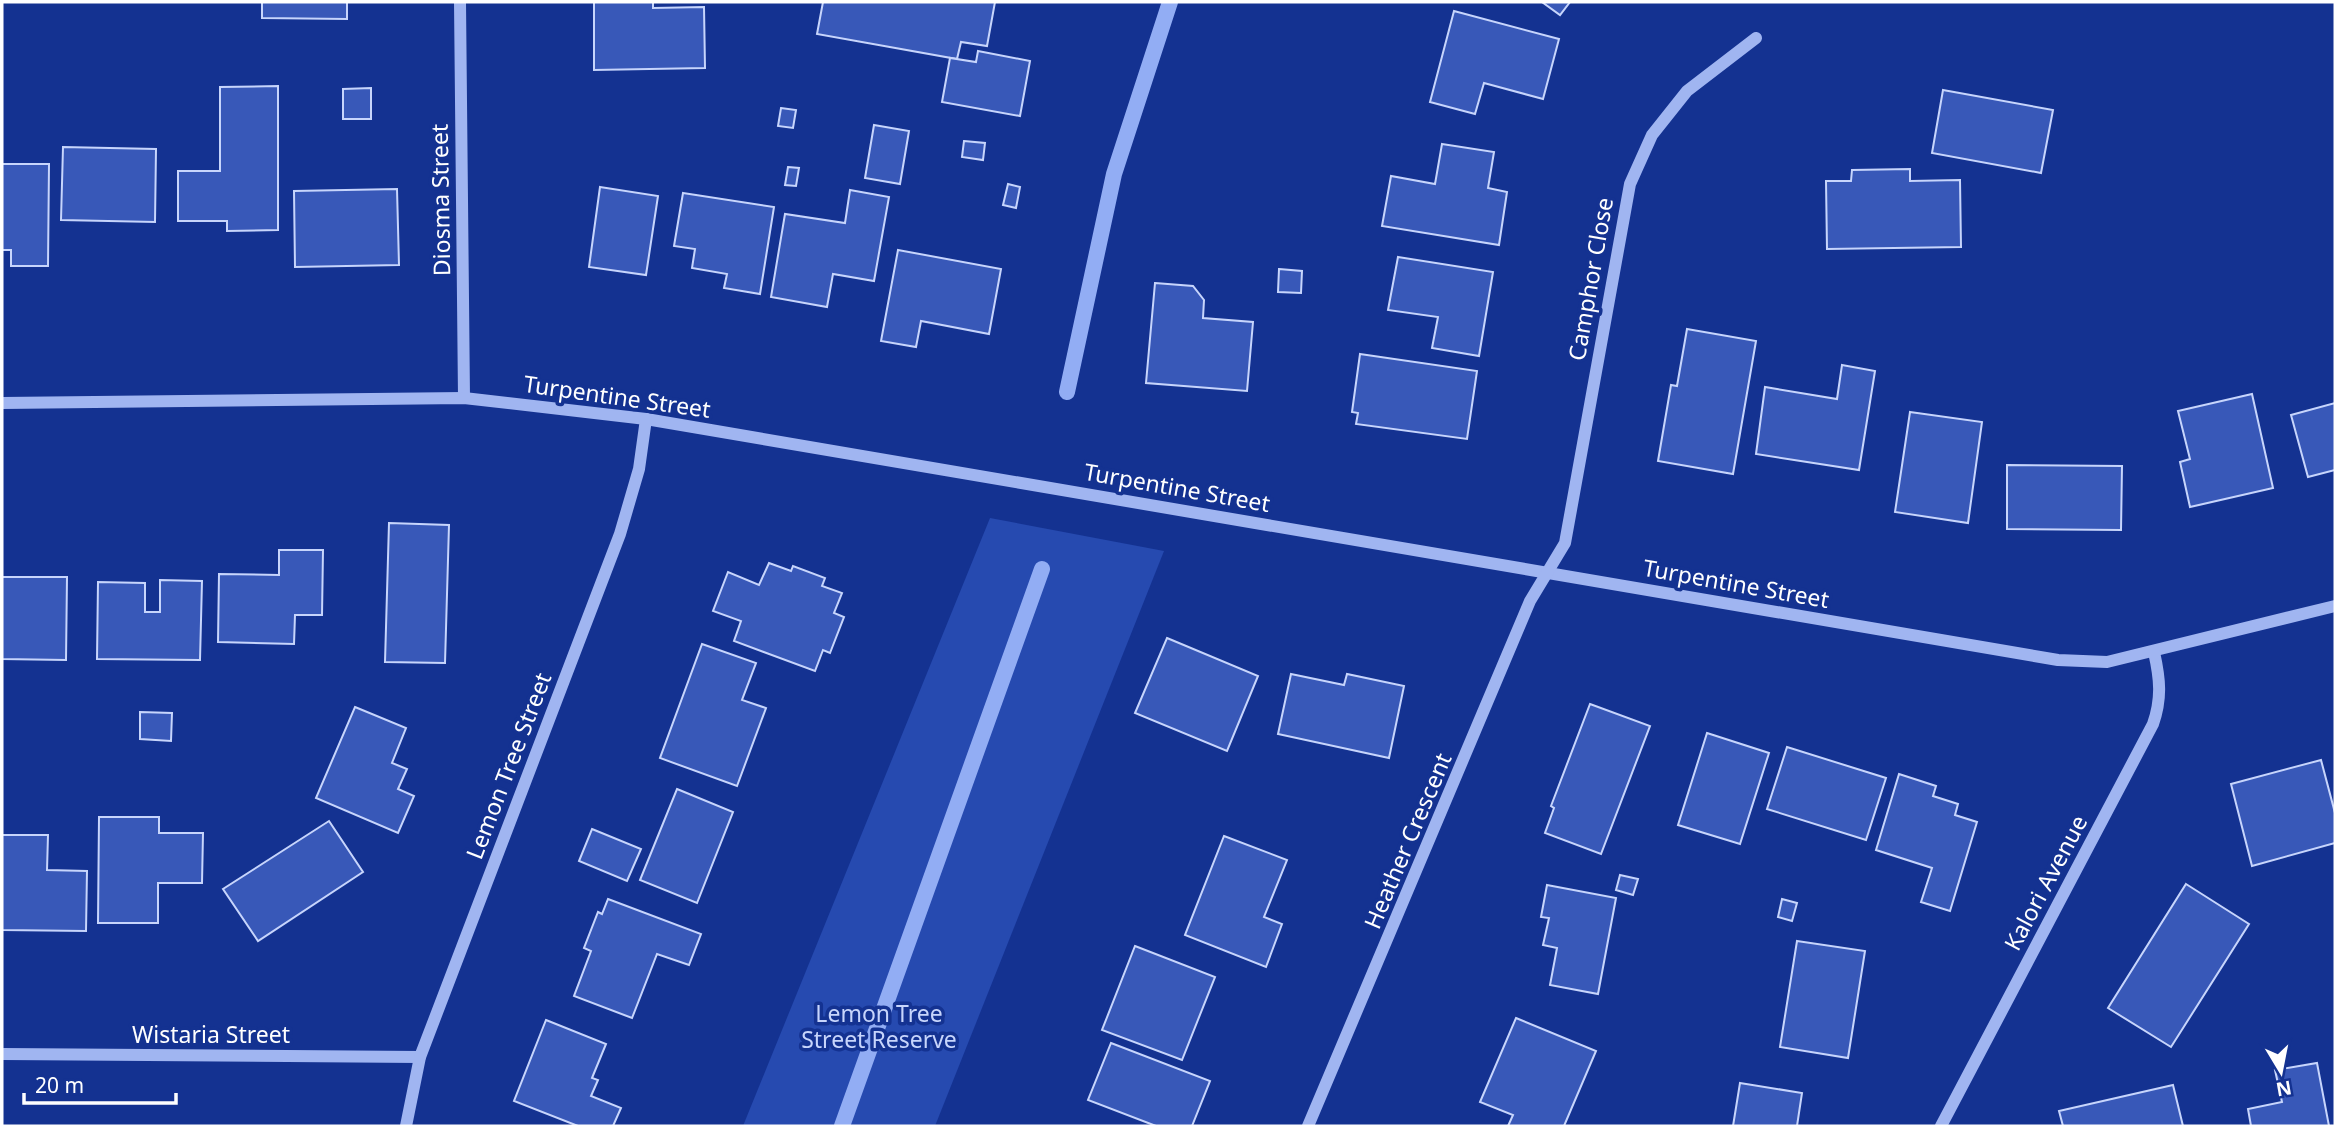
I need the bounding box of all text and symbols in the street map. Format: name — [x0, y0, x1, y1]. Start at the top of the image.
street label: Diosma Street — [423, 124, 457, 276]
street label: Camphor Close — [1560, 195, 1620, 363]
street label: Turpentine Street — [522, 367, 713, 425]
street label: Turpentine Street — [1082, 455, 1273, 519]
street label: Turpentine Street — [1641, 551, 1832, 615]
street label: Lemon Tree Street — [458, 668, 558, 864]
street label: Heather Crescent — [1356, 748, 1459, 933]
street label: Kalori Avenue — [1996, 809, 2094, 956]
park label: Lemon Tree Street Reserve — [801, 997, 957, 1055]
street label: Wistaria Street — [132, 1018, 290, 1050]
north arrow — [2246, 1037, 2316, 1107]
scale bar — [24, 1062, 177, 1106]
text: 20 m — [35, 1071, 84, 1099]
text: N — [2274, 1075, 2294, 1103]

